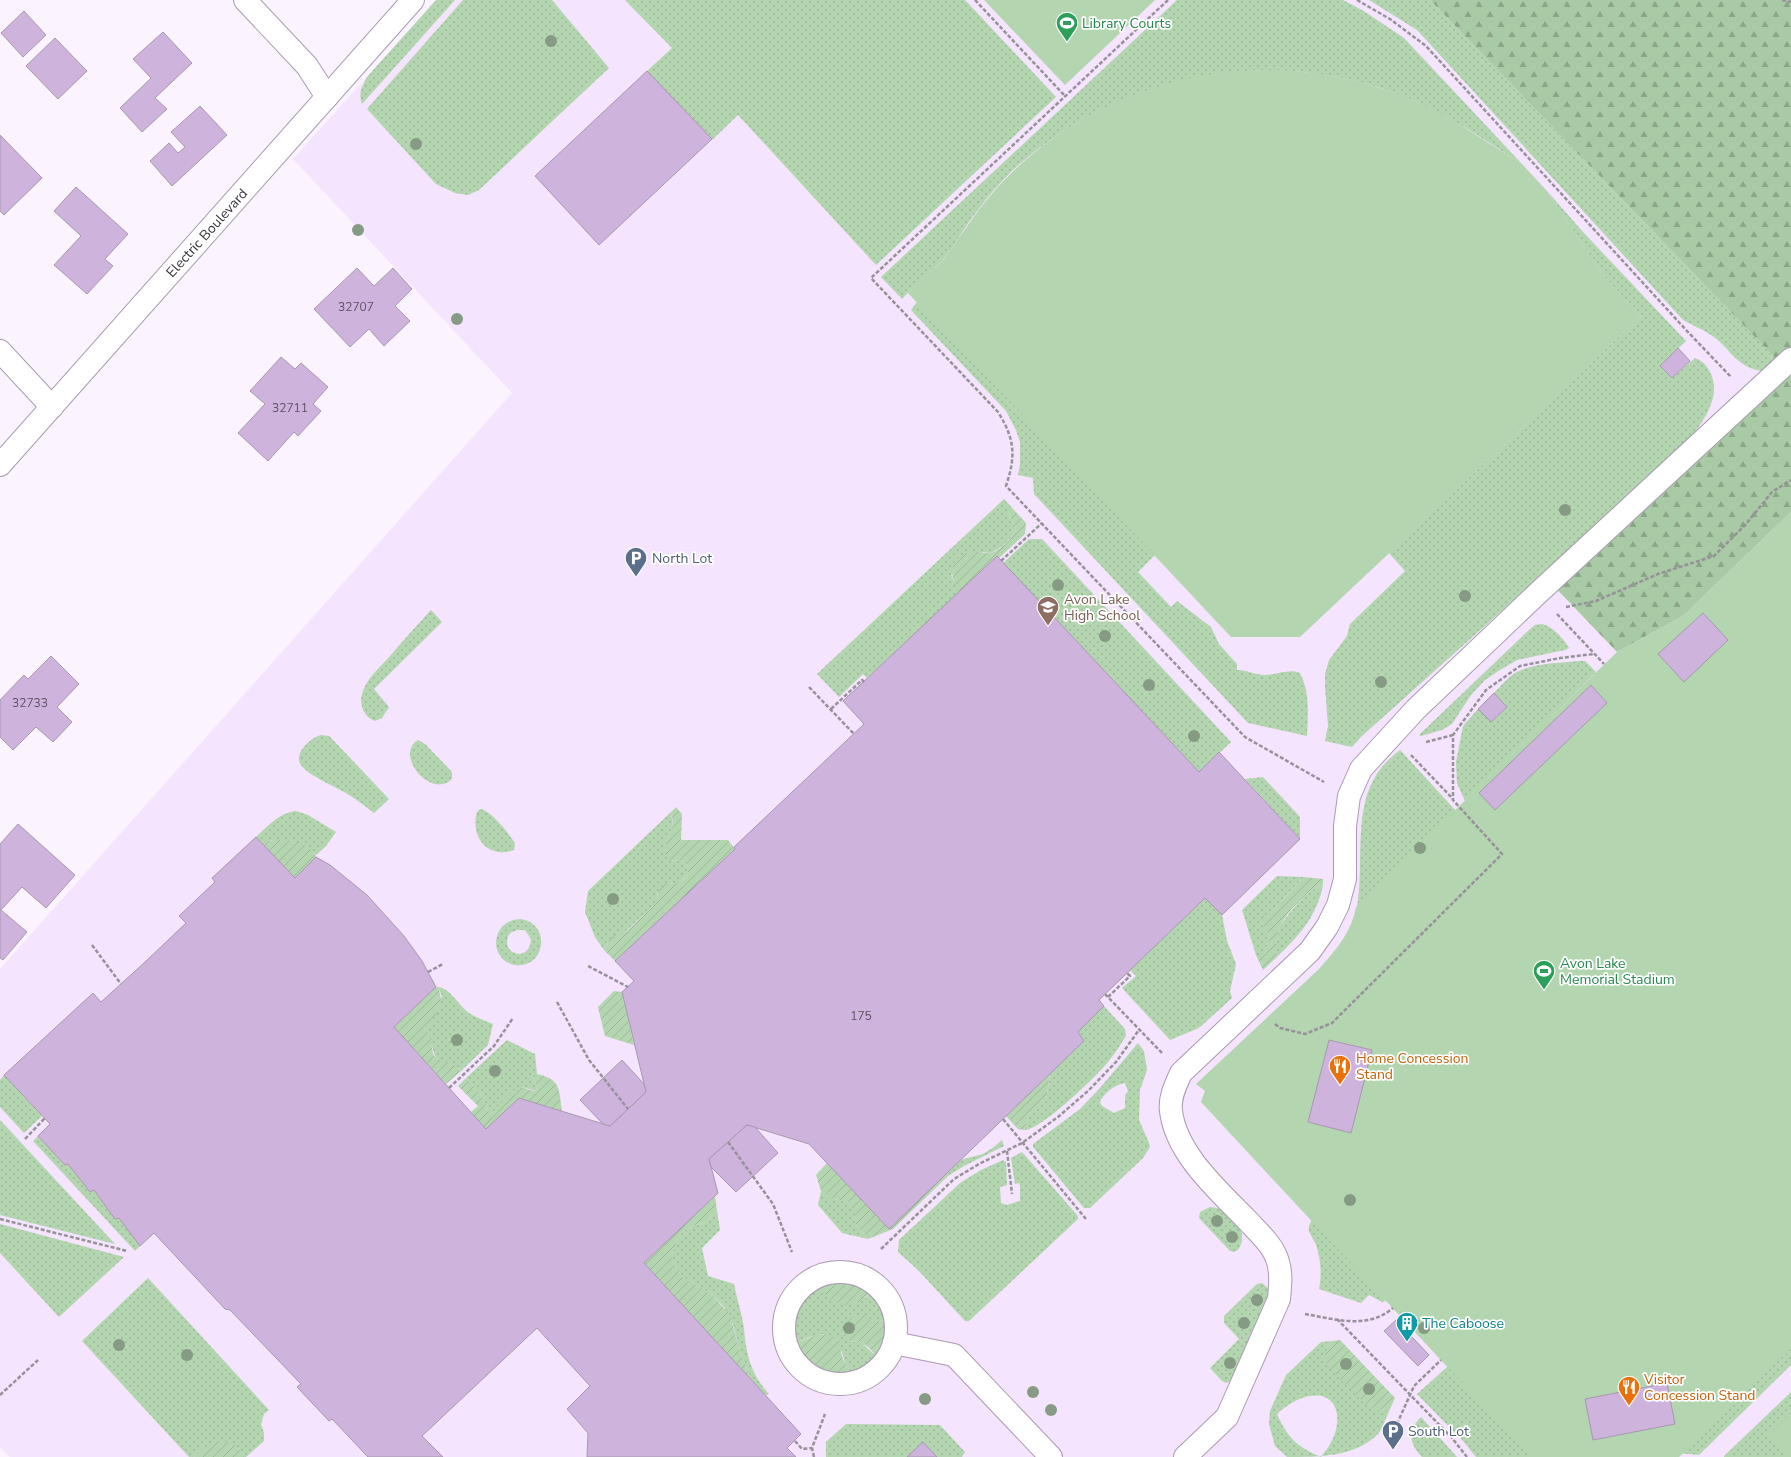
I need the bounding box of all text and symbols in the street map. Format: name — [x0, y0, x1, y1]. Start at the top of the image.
sports icon: Library Courts — [1054, 10, 1080, 43]
place label: Library Courts — [1082, 14, 1171, 33]
street label: Electric Boulevard — [162, 184, 252, 282]
house number: 32707 — [338, 299, 374, 315]
house number: 32711 — [272, 400, 308, 416]
parking icon: North Lot — [623, 545, 649, 578]
place label: North Lot — [652, 549, 712, 568]
place label: Avon Lake High School — [1064, 590, 1141, 625]
school or university icon: Avon Lake High School — [1035, 594, 1061, 627]
house number: 32733 — [12, 695, 48, 711]
place label: Avon Lake Memorial Stadium — [1560, 954, 1675, 989]
sports icon: Avon Lake Memorial Stadium — [1531, 958, 1557, 991]
house number: 175 — [850, 1008, 872, 1024]
place label: Home Concession Stand — [1356, 1049, 1468, 1084]
restaurant icon: Home Concession Stand — [1327, 1053, 1353, 1086]
building icon: The Caboose — [1394, 1310, 1420, 1343]
place label: The Caboose — [1422, 1314, 1504, 1333]
place label: Visitor Concession Stand — [1643, 1370, 1756, 1405]
restaurant icon: Visitor Concession Stand — [1616, 1374, 1642, 1407]
parking icon: South Lot — [1380, 1418, 1406, 1451]
place label: South Lot — [1408, 1422, 1469, 1441]

